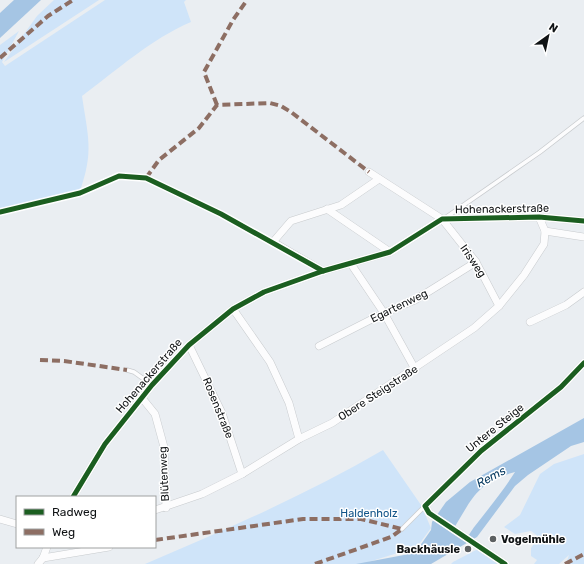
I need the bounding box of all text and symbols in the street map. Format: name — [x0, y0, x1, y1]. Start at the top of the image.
north arrow — [528, 16, 568, 56]
text: N — [546, 20, 560, 36]
street label: Hohenackerstraße — [455, 202, 549, 216]
street label: Irisweg — [457, 242, 489, 280]
street label: Egartenweg — [368, 287, 430, 325]
street label: Hohenackerstraße — [113, 336, 185, 416]
street label: Obere Steigstraße — [336, 362, 420, 424]
street label: Rosenstraße — [200, 376, 236, 440]
street label: Untere Steige — [464, 401, 526, 455]
street label: Blütenweg — [156, 446, 172, 502]
water label: Rems — [474, 463, 508, 491]
legend — [16, 496, 156, 548]
text: Radweg — [52, 505, 97, 519]
park label: Haldenholz — [340, 507, 398, 520]
text: Weg — [52, 525, 75, 539]
place label: Vogelmühle — [501, 533, 566, 546]
marker: Vogelmühle — [488, 534, 498, 544]
place label: Backhäusle — [396, 543, 460, 556]
marker: Backhäusle — [463, 544, 473, 554]

